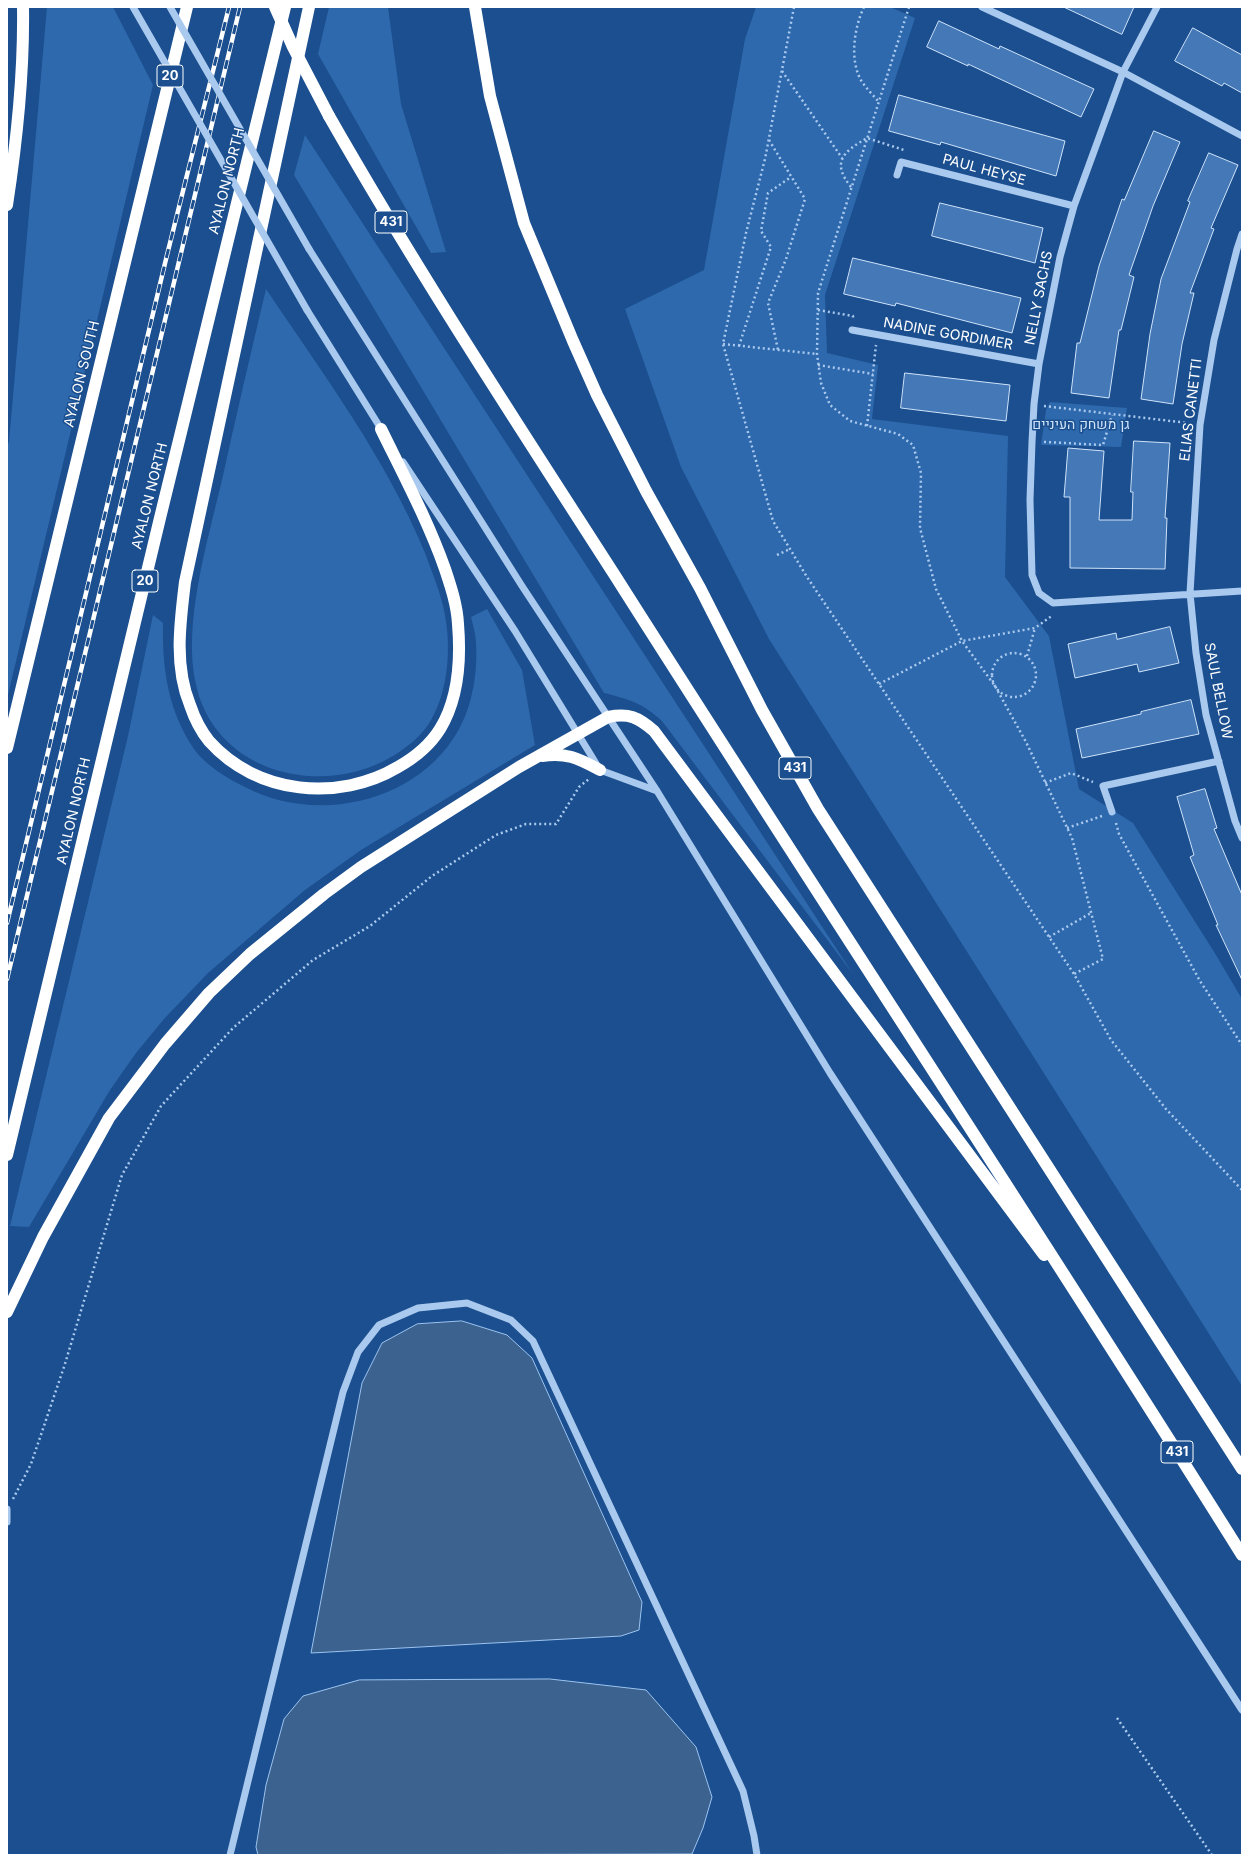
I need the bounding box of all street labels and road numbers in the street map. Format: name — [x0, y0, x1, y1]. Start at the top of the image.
road number: 20 — [157, 65, 183, 87]
street label: AYALON NORTH — [206, 126, 248, 236]
street label: PAUL HEYSE — [941, 151, 1027, 189]
road number: 431 — [375, 211, 407, 233]
street label: NELLY SACHS — [1022, 250, 1056, 346]
street label: NADINE GORDIMER — [882, 314, 1014, 354]
street label: AYALON SOUTH — [61, 319, 103, 429]
street label: ELIAS CANETTI — [1176, 358, 1206, 462]
street label: AYALON NORTH — [129, 441, 171, 551]
road number: 20 — [132, 570, 158, 592]
street label: SAUL BELLOW — [1200, 641, 1236, 741]
street label: AYALON NORTH — [54, 756, 94, 866]
road number: 431 — [779, 757, 811, 779]
road number: 431 — [1161, 1441, 1193, 1463]

